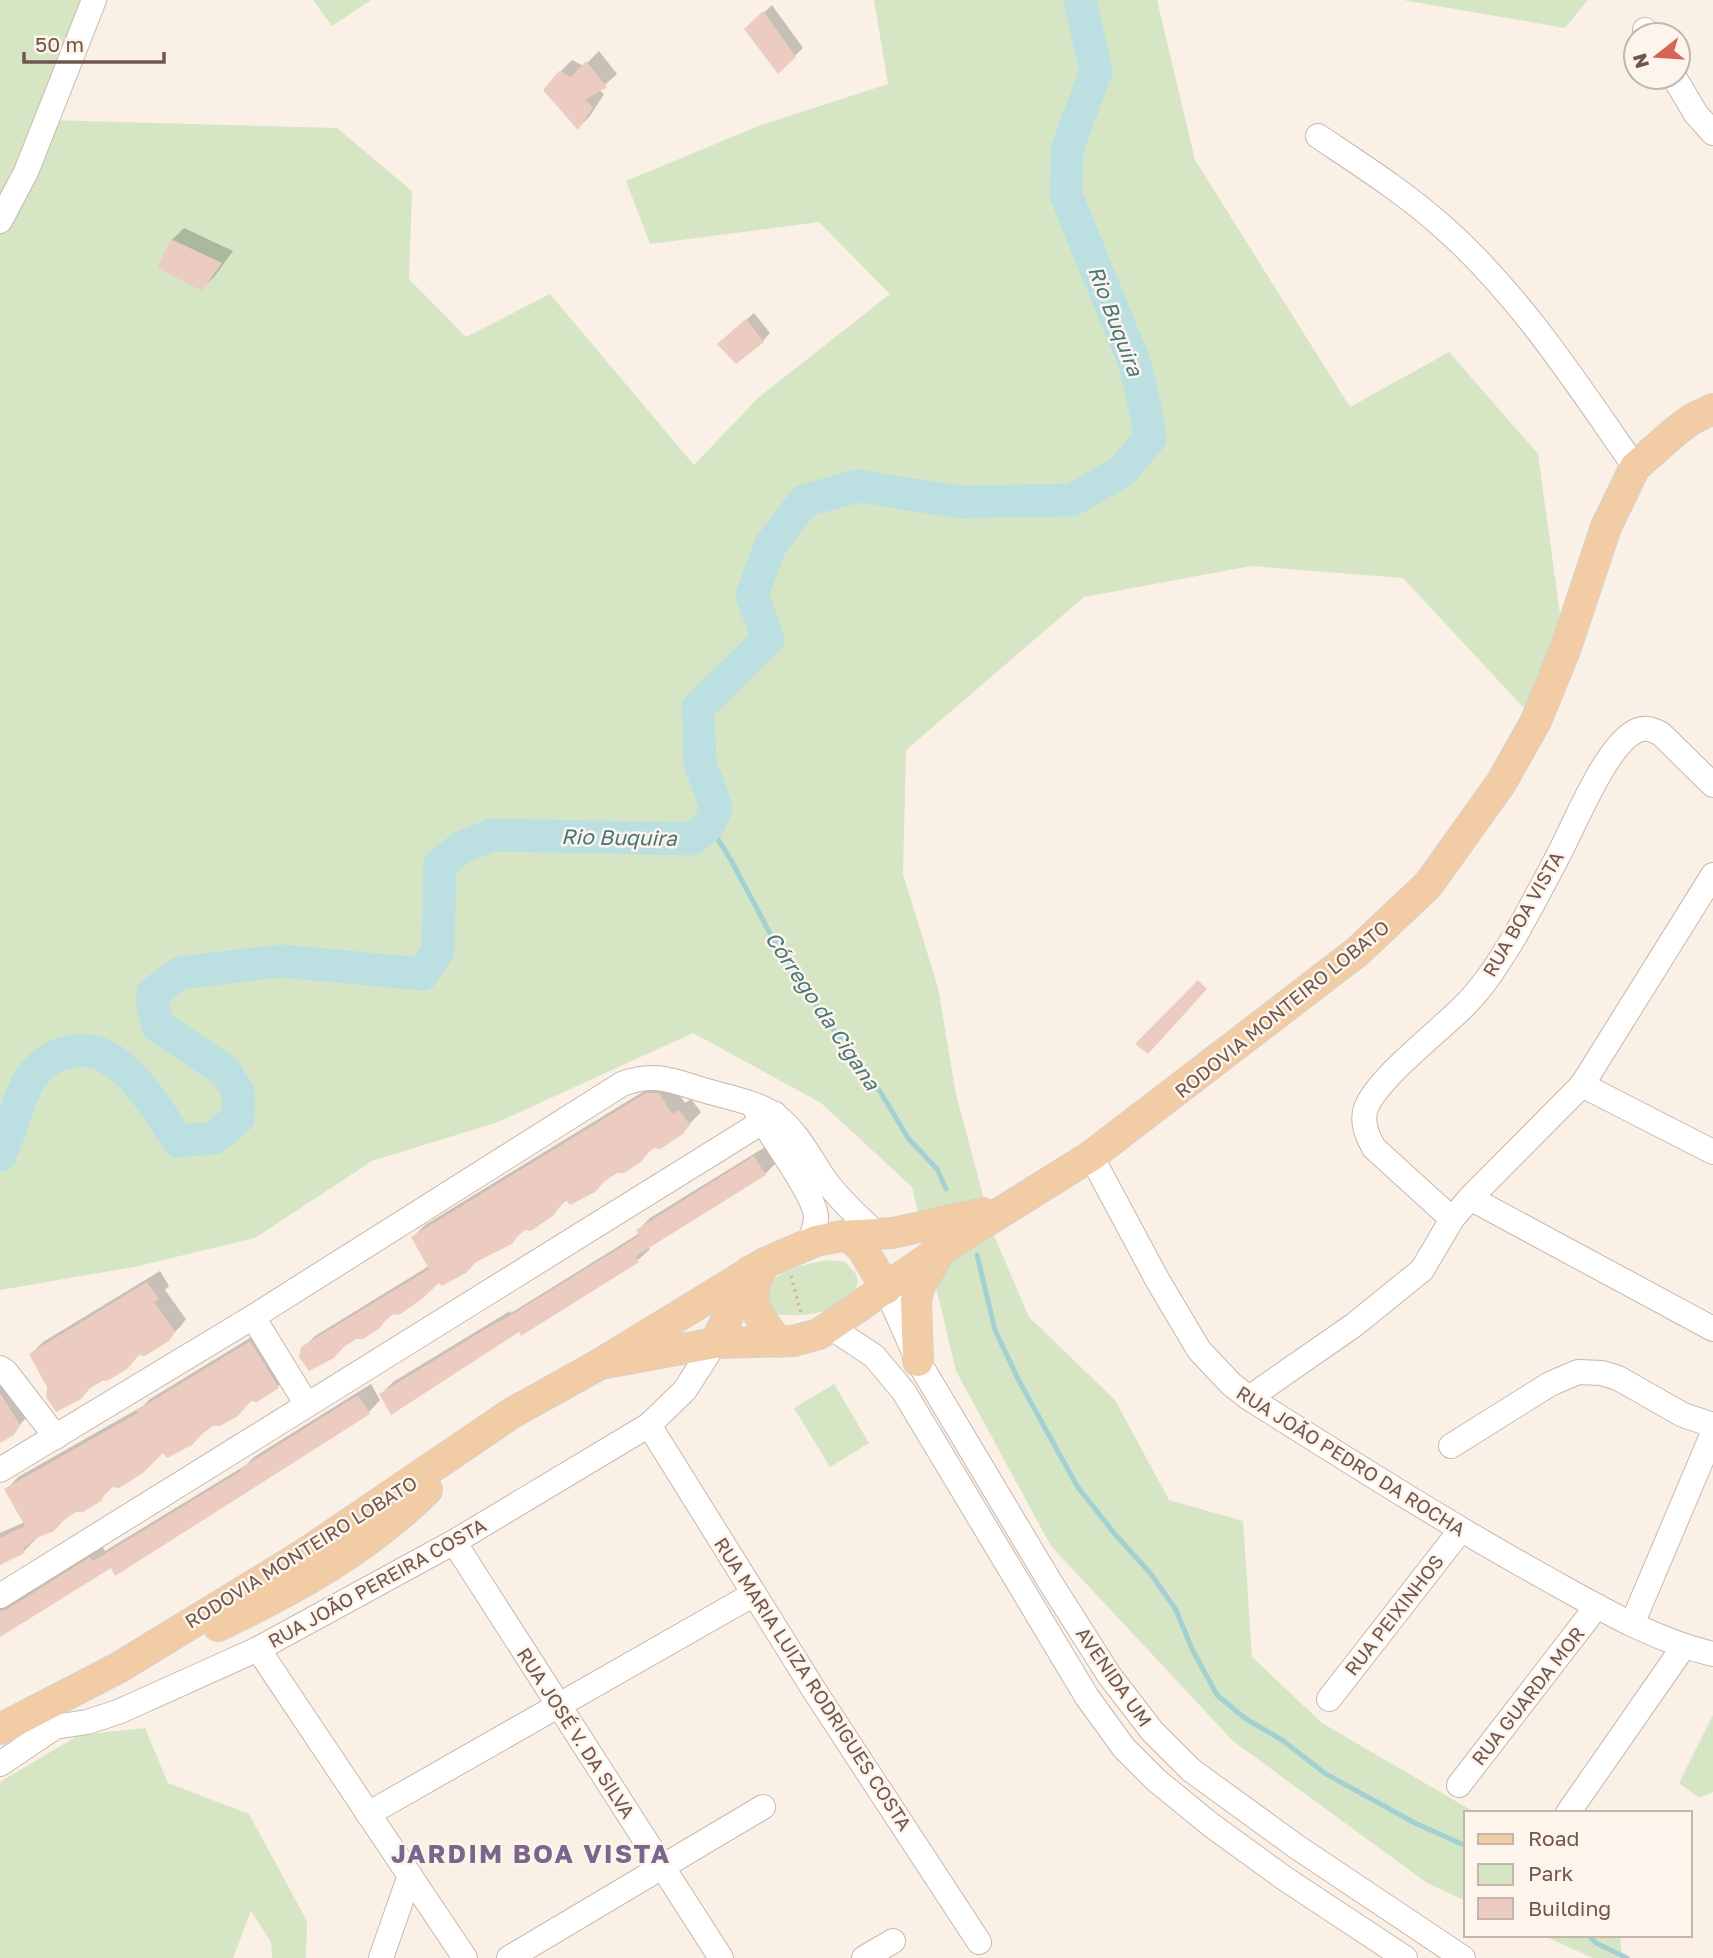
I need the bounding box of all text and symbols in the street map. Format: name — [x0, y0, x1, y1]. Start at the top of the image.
scale bar — [24, 21, 164, 65]
north arrow — [1622, 21, 1692, 91]
text: 50 m — [35, 31, 84, 57]
text: N — [1627, 51, 1653, 71]
water label: Rio Buquira — [1083, 262, 1149, 380]
water label: Rio Buquira — [561, 823, 678, 851]
street label: RUA BOA VISTA — [1477, 847, 1568, 981]
street label: RODOVIA MONTEIRO LOBATO — [1170, 915, 1394, 1102]
water label: Córrego da Cigana — [760, 926, 886, 1096]
street label: RUA JOÃO PEDRO DA ROCHA — [1233, 1380, 1470, 1541]
street label: RODOVIA MONTEIRO LOBATO — [180, 1470, 421, 1633]
street label: RUA JOÃO PEREIRA COSTA — [264, 1513, 490, 1652]
street label: RUA MARIA LUIZA RODRIGUES COSTA — [710, 1533, 917, 1835]
street label: RUA PEIXINHOS — [1339, 1550, 1448, 1680]
street label: AVENIDA UM — [1072, 1622, 1157, 1731]
street label: RUA GUARDA MOR — [1466, 1622, 1589, 1770]
street label: RUA JOSÉ V. DA SILVA — [513, 1643, 640, 1823]
legend — [1464, 1811, 1692, 1937]
text: Road — [1528, 1825, 1579, 1851]
district label: JARDIM BOA VISTA — [391, 1838, 671, 1869]
text: Park — [1528, 1860, 1574, 1886]
text: Building — [1528, 1895, 1611, 1921]

